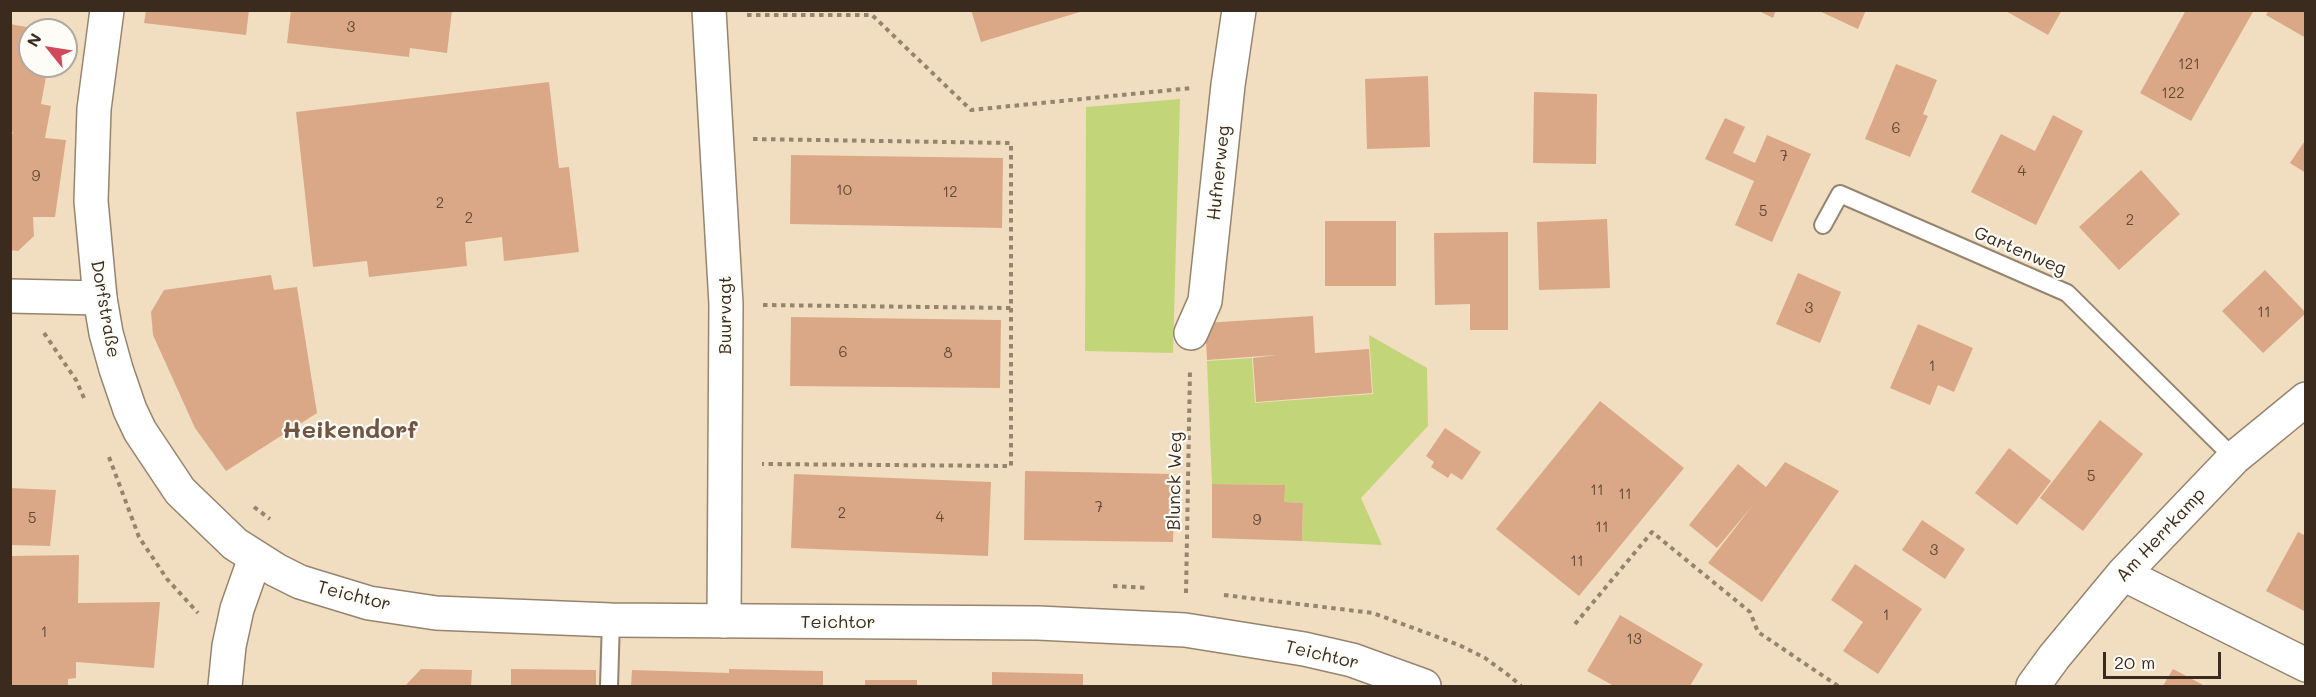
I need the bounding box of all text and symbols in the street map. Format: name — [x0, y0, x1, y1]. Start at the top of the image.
north arrow — [18, 18, 78, 78]
house number: 3 — [347, 18, 355, 36]
text: N — [22, 29, 46, 50]
house number: 121 — [2178, 55, 2200, 73]
house number: 122 — [2161, 84, 2185, 102]
house number: 6 — [1891, 119, 1901, 137]
street label: Hufnerweg — [1203, 124, 1235, 222]
house number: 7 — [1780, 147, 1788, 165]
house number: 4 — [2018, 162, 2026, 180]
house number: 9 — [32, 167, 40, 185]
house number: 10 — [836, 181, 852, 199]
house number: 12 — [942, 183, 958, 201]
house number: 2 — [436, 194, 444, 212]
house number: 5 — [1759, 202, 1767, 220]
house number: 2 — [465, 209, 473, 227]
house number: 2 — [2126, 211, 2134, 229]
street label: Gartenweg — [1971, 222, 2069, 280]
street label: Dorfstraße — [86, 259, 124, 359]
street label: Buurvagt — [714, 275, 736, 355]
house number: 3 — [1805, 299, 1813, 317]
house number: 11 — [2257, 303, 2271, 321]
house number: 6 — [838, 343, 848, 361]
house number: 8 — [943, 344, 953, 362]
house number: 1 — [1929, 357, 1935, 375]
district label: Heikendorf — [282, 417, 418, 445]
street label: Blunck Weg — [1163, 431, 1187, 531]
house number: 5 — [2087, 467, 2095, 485]
house number: 11 — [1590, 481, 1604, 499]
street label: Am Herrkamp — [2112, 483, 2210, 587]
house number: 11 — [1618, 485, 1632, 503]
house number: 7 — [1095, 498, 1103, 516]
house number: 2 — [838, 504, 846, 522]
house number: 4 — [936, 508, 944, 526]
house number: 5 — [28, 509, 36, 527]
house number: 9 — [1253, 511, 1261, 529]
house number: 11 — [1595, 518, 1609, 536]
house number: 3 — [1930, 541, 1938, 559]
house number: 11 — [1570, 552, 1584, 570]
street label: Teichtor — [315, 576, 393, 616]
house number: 1 — [1883, 606, 1889, 624]
street label: Teichtor — [800, 611, 876, 633]
house number: 1 — [41, 623, 47, 641]
house number: 13 — [1626, 630, 1642, 648]
street label: Teichtor — [1283, 636, 1361, 674]
scale bar — [2106, 640, 2224, 678]
text: 20 m — [2114, 650, 2155, 674]

